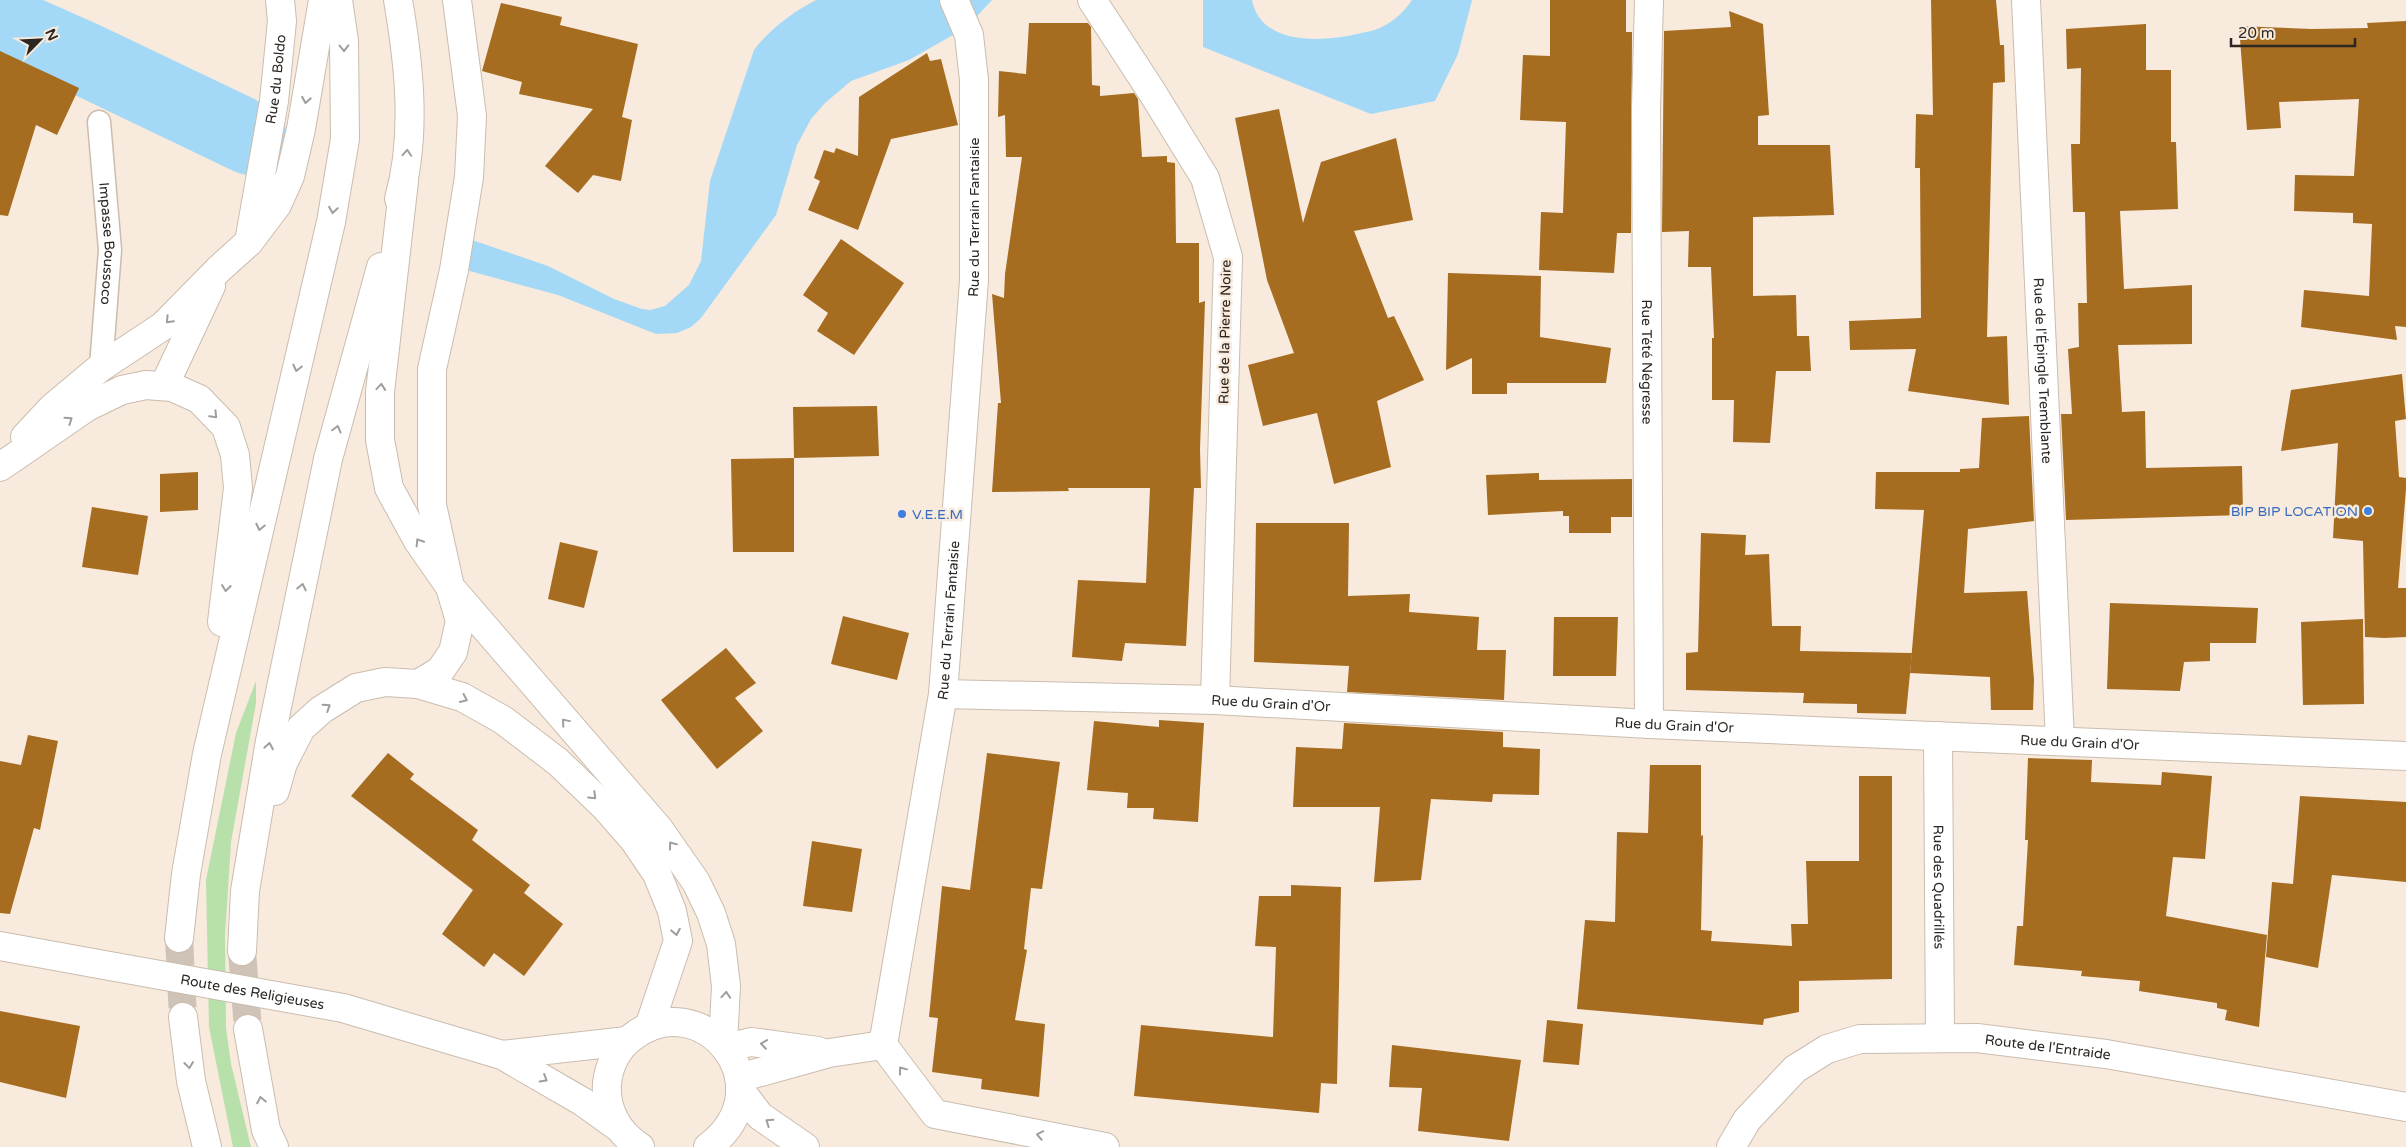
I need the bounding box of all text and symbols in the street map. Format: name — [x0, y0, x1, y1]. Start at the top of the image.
north arrow — [15, 15, 65, 65]
scale bar — [2231, 15, 2355, 47]
text: 20 m — [2238, 24, 2275, 42]
text: N — [41, 26, 61, 44]
street label: Rue du Boldo — [262, 34, 289, 125]
one-way arrow — [339, 45, 349, 53]
one-way arrow — [302, 95, 312, 104]
street label: Rue du Terrain Fantaisie — [964, 137, 983, 298]
one-way arrow — [401, 148, 412, 156]
street label: Impasse Boussoco — [96, 182, 118, 306]
one-way arrow — [329, 206, 339, 214]
street label: Rue de la Pierre Noire — [1215, 260, 1235, 404]
street label: Rue de l'Épingle Tremblante — [2030, 277, 2056, 464]
street label: Rue Tété Négresse — [1638, 300, 1656, 424]
one-way arrow — [166, 314, 175, 323]
one-way arrow — [292, 364, 303, 373]
one-way arrow — [375, 383, 386, 391]
one-way arrow — [208, 409, 217, 418]
one-way arrow — [63, 417, 73, 426]
one-way arrow — [331, 425, 341, 433]
place label: BIP BIP LOCATION — [2231, 503, 2358, 520]
marker: BIP BIP LOCATION — [2362, 505, 2374, 517]
place label: V.E.E.M — [912, 506, 963, 523]
marker: V.E.E.M — [896, 508, 908, 520]
one-way arrow — [255, 522, 266, 531]
one-way arrow — [416, 538, 425, 548]
street label: Rue du Terrain Fantaisie — [934, 540, 963, 701]
one-way arrow — [296, 583, 306, 592]
one-way arrow — [221, 584, 232, 592]
street label: Rue du Grain d'Or — [1211, 691, 1331, 715]
one-way arrow — [459, 693, 468, 703]
one-way arrow — [321, 703, 330, 713]
street label: Rue du Grain d'Or — [1614, 714, 1735, 736]
one-way arrow — [562, 719, 571, 728]
street label: Rue du Grain d'Or — [2020, 731, 2140, 753]
one-way arrow — [263, 742, 273, 751]
one-way arrow — [588, 790, 597, 799]
street label: Rue des Quadrillés — [1930, 825, 1948, 949]
one-way arrow — [669, 842, 677, 851]
one-way arrow — [670, 928, 680, 937]
street label: Route des Religieuses — [179, 970, 326, 1013]
one-way arrow — [720, 991, 731, 999]
street label: Route de l'Entraide — [1984, 1031, 2112, 1063]
one-way arrow — [760, 1039, 768, 1049]
one-way arrow — [183, 1062, 194, 1070]
one-way arrow — [899, 1067, 907, 1076]
one-way arrow — [539, 1073, 548, 1083]
one-way arrow — [256, 1096, 266, 1105]
one-way arrow — [766, 1119, 775, 1128]
one-way arrow — [1036, 1130, 1045, 1140]

